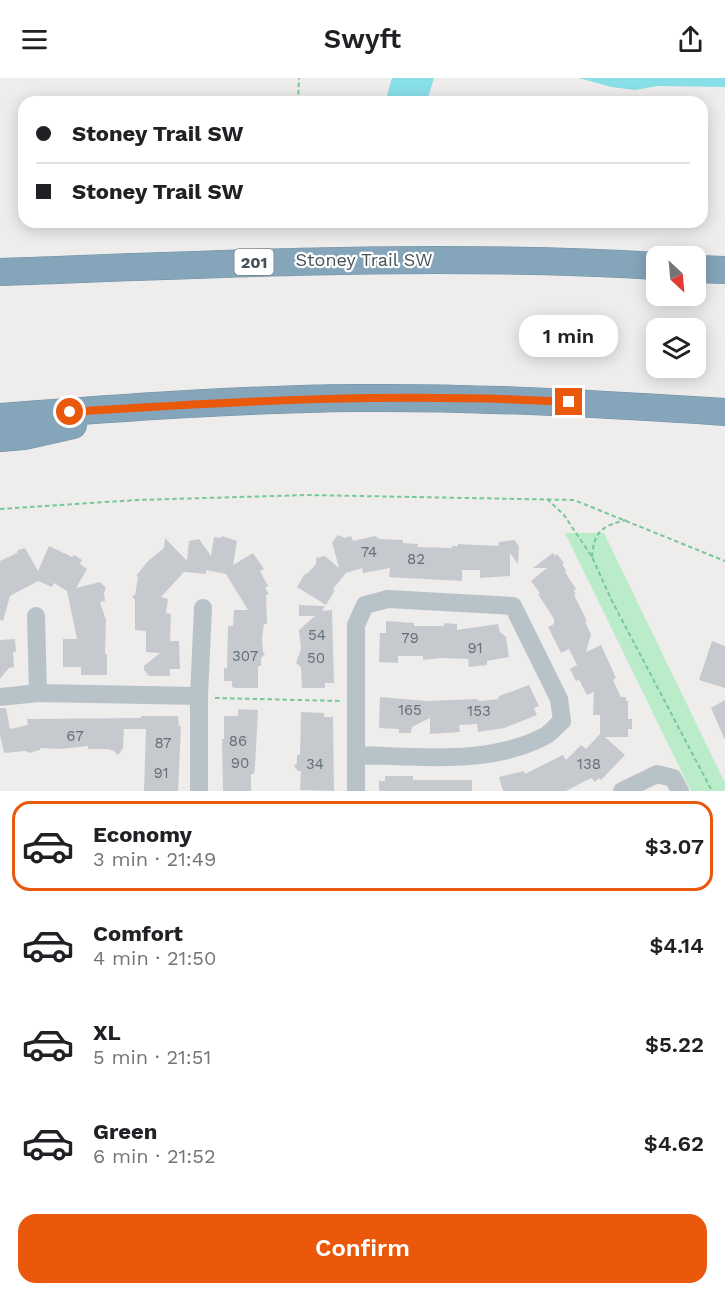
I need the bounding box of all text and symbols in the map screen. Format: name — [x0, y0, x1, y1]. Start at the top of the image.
icon: menu — [18, 23, 51, 56]
text: Swyft — [324, 23, 401, 55]
icon: share — [674, 23, 707, 56]
text: Stoney Trail SW — [72, 121, 244, 146]
text: Stoney Trail SW — [72, 179, 244, 204]
north arrow — [646, 246, 706, 306]
map controls — [646, 246, 706, 378]
road number: 201 — [234, 249, 274, 275]
street label: Stoney Trail SW — [296, 249, 432, 270]
callout: 1 min — [520, 315, 618, 357]
button: layers — [646, 318, 706, 378]
text: 1 min — [543, 324, 594, 348]
route end — [555, 388, 582, 415]
route start — [56, 398, 83, 425]
house number: 74 — [361, 543, 377, 561]
house number: 82 — [407, 550, 425, 568]
house number: 54 — [308, 626, 326, 644]
house number: 79 — [401, 629, 419, 647]
house number: 91 — [467, 639, 483, 657]
house number: 307 — [232, 647, 258, 665]
house number: 50 — [307, 649, 325, 667]
house number: 165 — [398, 701, 422, 719]
house number: 153 — [467, 702, 491, 720]
house number: 67 — [66, 727, 84, 745]
house number: 86 — [229, 732, 247, 750]
house number: 87 — [154, 734, 172, 752]
house number: 90 — [231, 754, 249, 772]
house number: 34 — [306, 755, 324, 773]
house number: 138 — [577, 755, 601, 773]
house number: 91 — [153, 764, 169, 782]
icon: car — [21, 819, 75, 873]
text: Economy — [93, 822, 192, 847]
text: $3.07 — [645, 834, 704, 859]
text: 3 min · 21:49 — [93, 847, 216, 871]
icon: car — [21, 918, 75, 972]
text: Comfort — [93, 921, 183, 946]
text: $4.14 — [649, 933, 704, 958]
text: 4 min · 21:50 — [93, 946, 216, 970]
icon: car — [21, 1017, 75, 1071]
text: XL — [93, 1020, 121, 1045]
text: $5.22 — [645, 1032, 704, 1057]
text: 5 min · 21:51 — [93, 1045, 211, 1069]
icon: car — [21, 1116, 75, 1170]
text: Green — [93, 1119, 157, 1144]
text: $4.62 — [644, 1131, 704, 1156]
text: 6 min · 21:52 — [93, 1144, 216, 1168]
button: Confirm — [18, 1214, 707, 1283]

